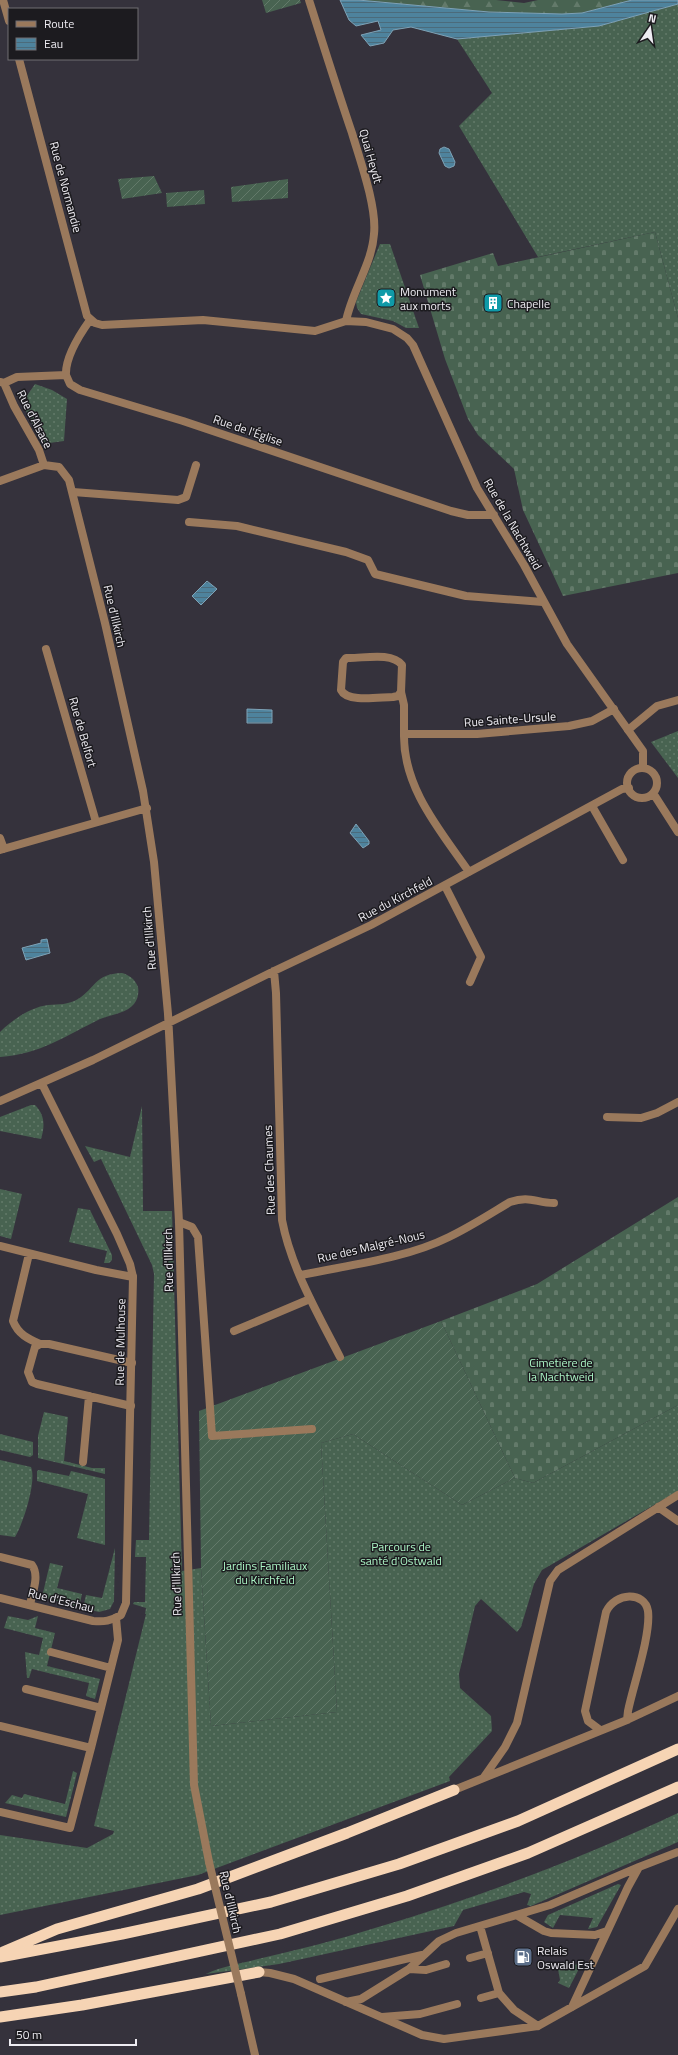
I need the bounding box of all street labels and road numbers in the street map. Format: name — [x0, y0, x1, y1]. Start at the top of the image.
street label: Quai Heydt — [354, 127, 388, 186]
street label: Rue de Normandie — [45, 139, 87, 235]
street label: Rue d'Alsace — [12, 386, 58, 452]
street label: Rue de l'Église — [211, 409, 285, 451]
street label: Rue de la Nachtweid — [479, 475, 547, 573]
street label: Rue d'Illkirch — [99, 583, 131, 649]
street label: Rue de Belfort — [64, 695, 102, 770]
street label: Rue Sainte-Ursule — [463, 706, 557, 732]
street label: Rue du Kirchfeld — [354, 871, 436, 927]
street label: Rue d'Illkirch — [137, 905, 161, 971]
street label: Rue des Chaumes — [258, 1124, 280, 1215]
street label: Rue des Malgré-Nous — [315, 1224, 427, 1268]
street label: Rue d'Illkirch — [158, 1228, 178, 1292]
street label: Rue de Mulhouse — [110, 1298, 130, 1386]
street label: Rue d'Illkirch — [165, 1552, 187, 1616]
street label: Rue d'Eschau — [26, 1583, 96, 1617]
street label: Rue d'Illkirch — [215, 1869, 247, 1935]

